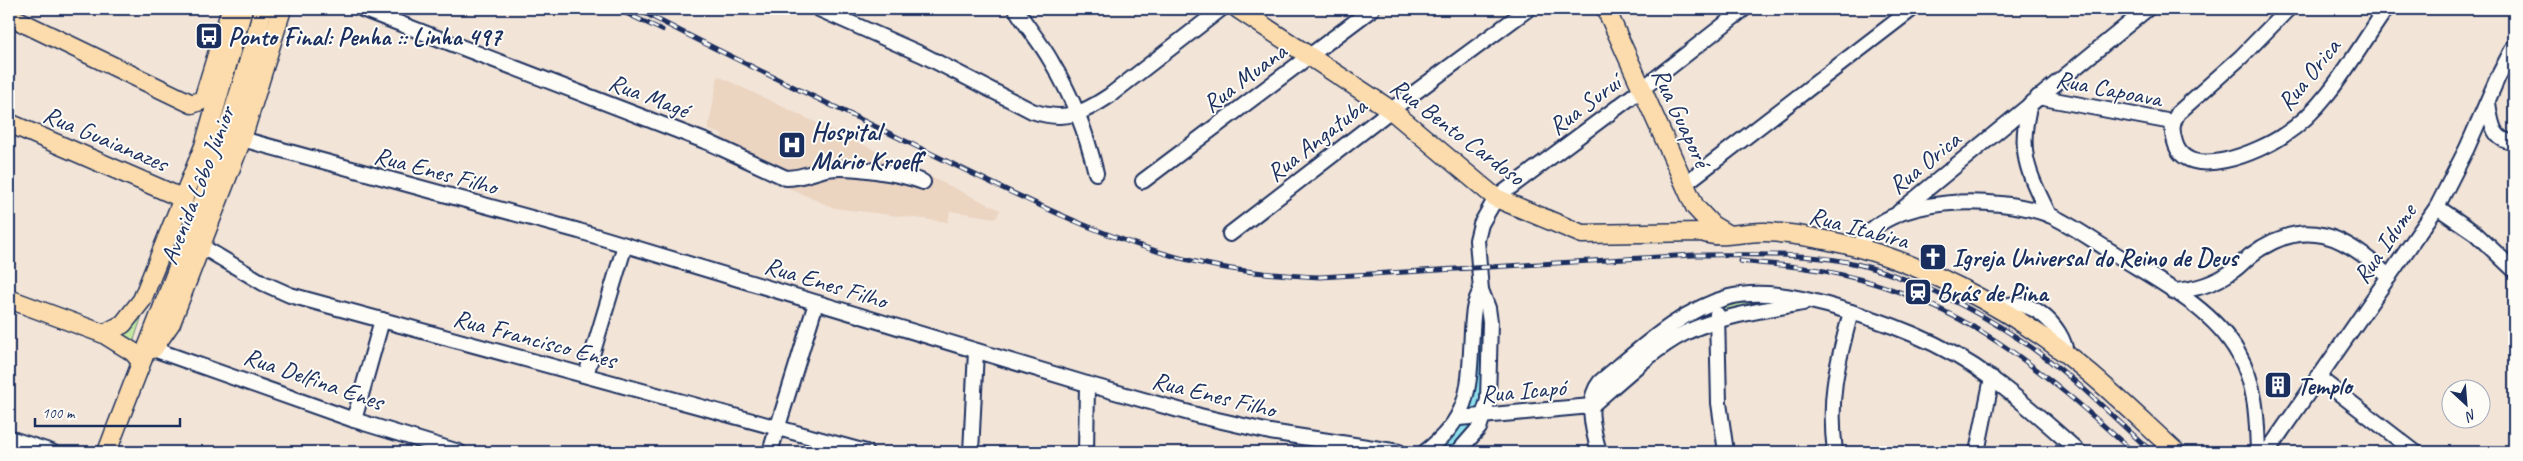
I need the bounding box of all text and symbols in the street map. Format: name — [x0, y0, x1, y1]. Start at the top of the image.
bus stop icon: Ponto Final: Penha :: Linha 497 — [194, 21, 224, 51]
place label: Ponto Final: Penha :: Linha 497 — [228, 21, 504, 53]
street label: Rua Orica — [2270, 30, 2349, 117]
street label: Rua Muana — [1196, 35, 1295, 120]
street label: Rua Guaporé — [1644, 63, 1720, 176]
street label: Rua Capoava — [2053, 63, 2167, 115]
street label: Rua Suruí — [1542, 64, 1631, 142]
street label: Rua Magé — [604, 66, 697, 127]
street label: Rua Bento Cardoso — [1384, 71, 1532, 194]
street label: Rua Angatuba — [1260, 89, 1375, 189]
street label: Rua Guaianazes — [38, 98, 175, 180]
street label: Avenida Lôbo Júnior — [153, 100, 243, 269]
place label: Hospital Mário Kroeff — [811, 116, 926, 177]
street label: Rua Orica — [1882, 123, 1969, 202]
hospital icon: Hospital Mário Kroeff — [777, 130, 807, 160]
street label: Rua Enes Filho — [371, 139, 504, 204]
street label: Rua Idume — [2346, 196, 2425, 290]
street label: Rua Itabira — [1806, 199, 1914, 257]
church icon: Igreja Universal do Reino de Deus — [1918, 242, 1948, 272]
place label: Igreja Universal do Reino de Deus — [1952, 242, 2240, 274]
street label: Rua Enes Filho — [761, 249, 894, 318]
station icon: Brás de Pina — [1903, 277, 1933, 307]
place label: Brás de Pina — [1937, 277, 2050, 309]
street label: Rua Francisco Enes — [450, 302, 622, 377]
street label: Rua Delfina Enes — [240, 340, 390, 419]
street label: Rua Enes Filho — [1149, 364, 1282, 427]
building icon: Templo — [2263, 370, 2293, 400]
place label: Templo — [2297, 370, 2355, 402]
street label: Rua Icapó — [1479, 371, 1570, 411]
north arrow — [2440, 378, 2490, 428]
scale bar — [35, 396, 180, 428]
text: 100 m — [42, 404, 76, 423]
text: N — [2462, 406, 2479, 426]

